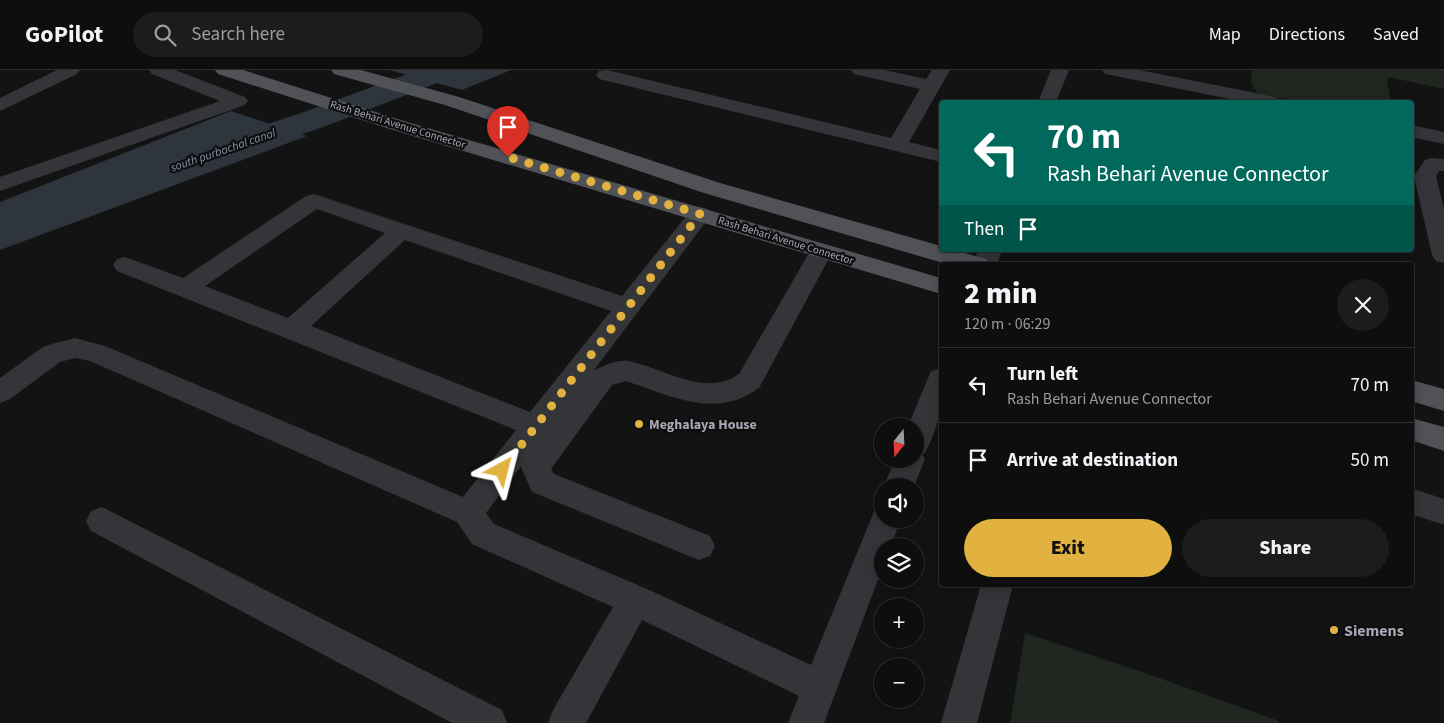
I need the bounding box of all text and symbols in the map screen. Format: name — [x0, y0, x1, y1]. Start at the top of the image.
search box — [133, 12, 483, 57]
text: GoPilot — [25, 17, 103, 52]
icon: search — [151, 21, 179, 49]
text: Search here — [191, 21, 285, 48]
text: Map — [1209, 22, 1241, 47]
text: Directions — [1269, 22, 1345, 47]
text: Saved — [1373, 22, 1419, 47]
street label: Rash Behari Avenue Connector — [328, 97, 468, 152]
pin — [487, 106, 529, 157]
text: 70 m — [1047, 112, 1121, 162]
icon: arrive — [494, 113, 522, 141]
icon: left — [964, 120, 1029, 185]
water label: south purbachal canal — [167, 125, 278, 177]
text: Rash Behari Avenue Connector — [1047, 158, 1329, 190]
street label: Rash Behari Avenue Connector — [716, 213, 856, 268]
icon: arrive — [1014, 215, 1042, 243]
text: Then — [964, 216, 1004, 243]
text: 2 min — [964, 272, 1038, 315]
button: close — [1337, 279, 1389, 331]
text: 120 m · 06:29 — [964, 313, 1051, 335]
text: Turn left — [1007, 361, 1078, 388]
icon: left — [964, 371, 992, 399]
text: 70 m — [1351, 372, 1389, 399]
text: Rash Behari Avenue Connector — [1007, 388, 1212, 410]
place label: Meghalaya House — [649, 415, 757, 435]
marker: Meghalaya House — [633, 418, 645, 430]
north arrow — [874, 418, 924, 468]
map controls — [874, 418, 924, 708]
position arrow — [475, 443, 527, 495]
icon: arrive — [964, 446, 992, 474]
text: Arrive at destination — [1007, 447, 1178, 474]
text: 50 m — [1351, 447, 1389, 474]
button: sound — [874, 478, 924, 528]
button: Exit — [964, 519, 1172, 577]
button: Share — [1182, 519, 1389, 577]
button: layers — [874, 538, 924, 588]
button: + — [874, 598, 924, 648]
place label: Siemens — [1344, 620, 1404, 642]
marker: Siemens — [1328, 624, 1340, 636]
button: − — [874, 658, 924, 708]

